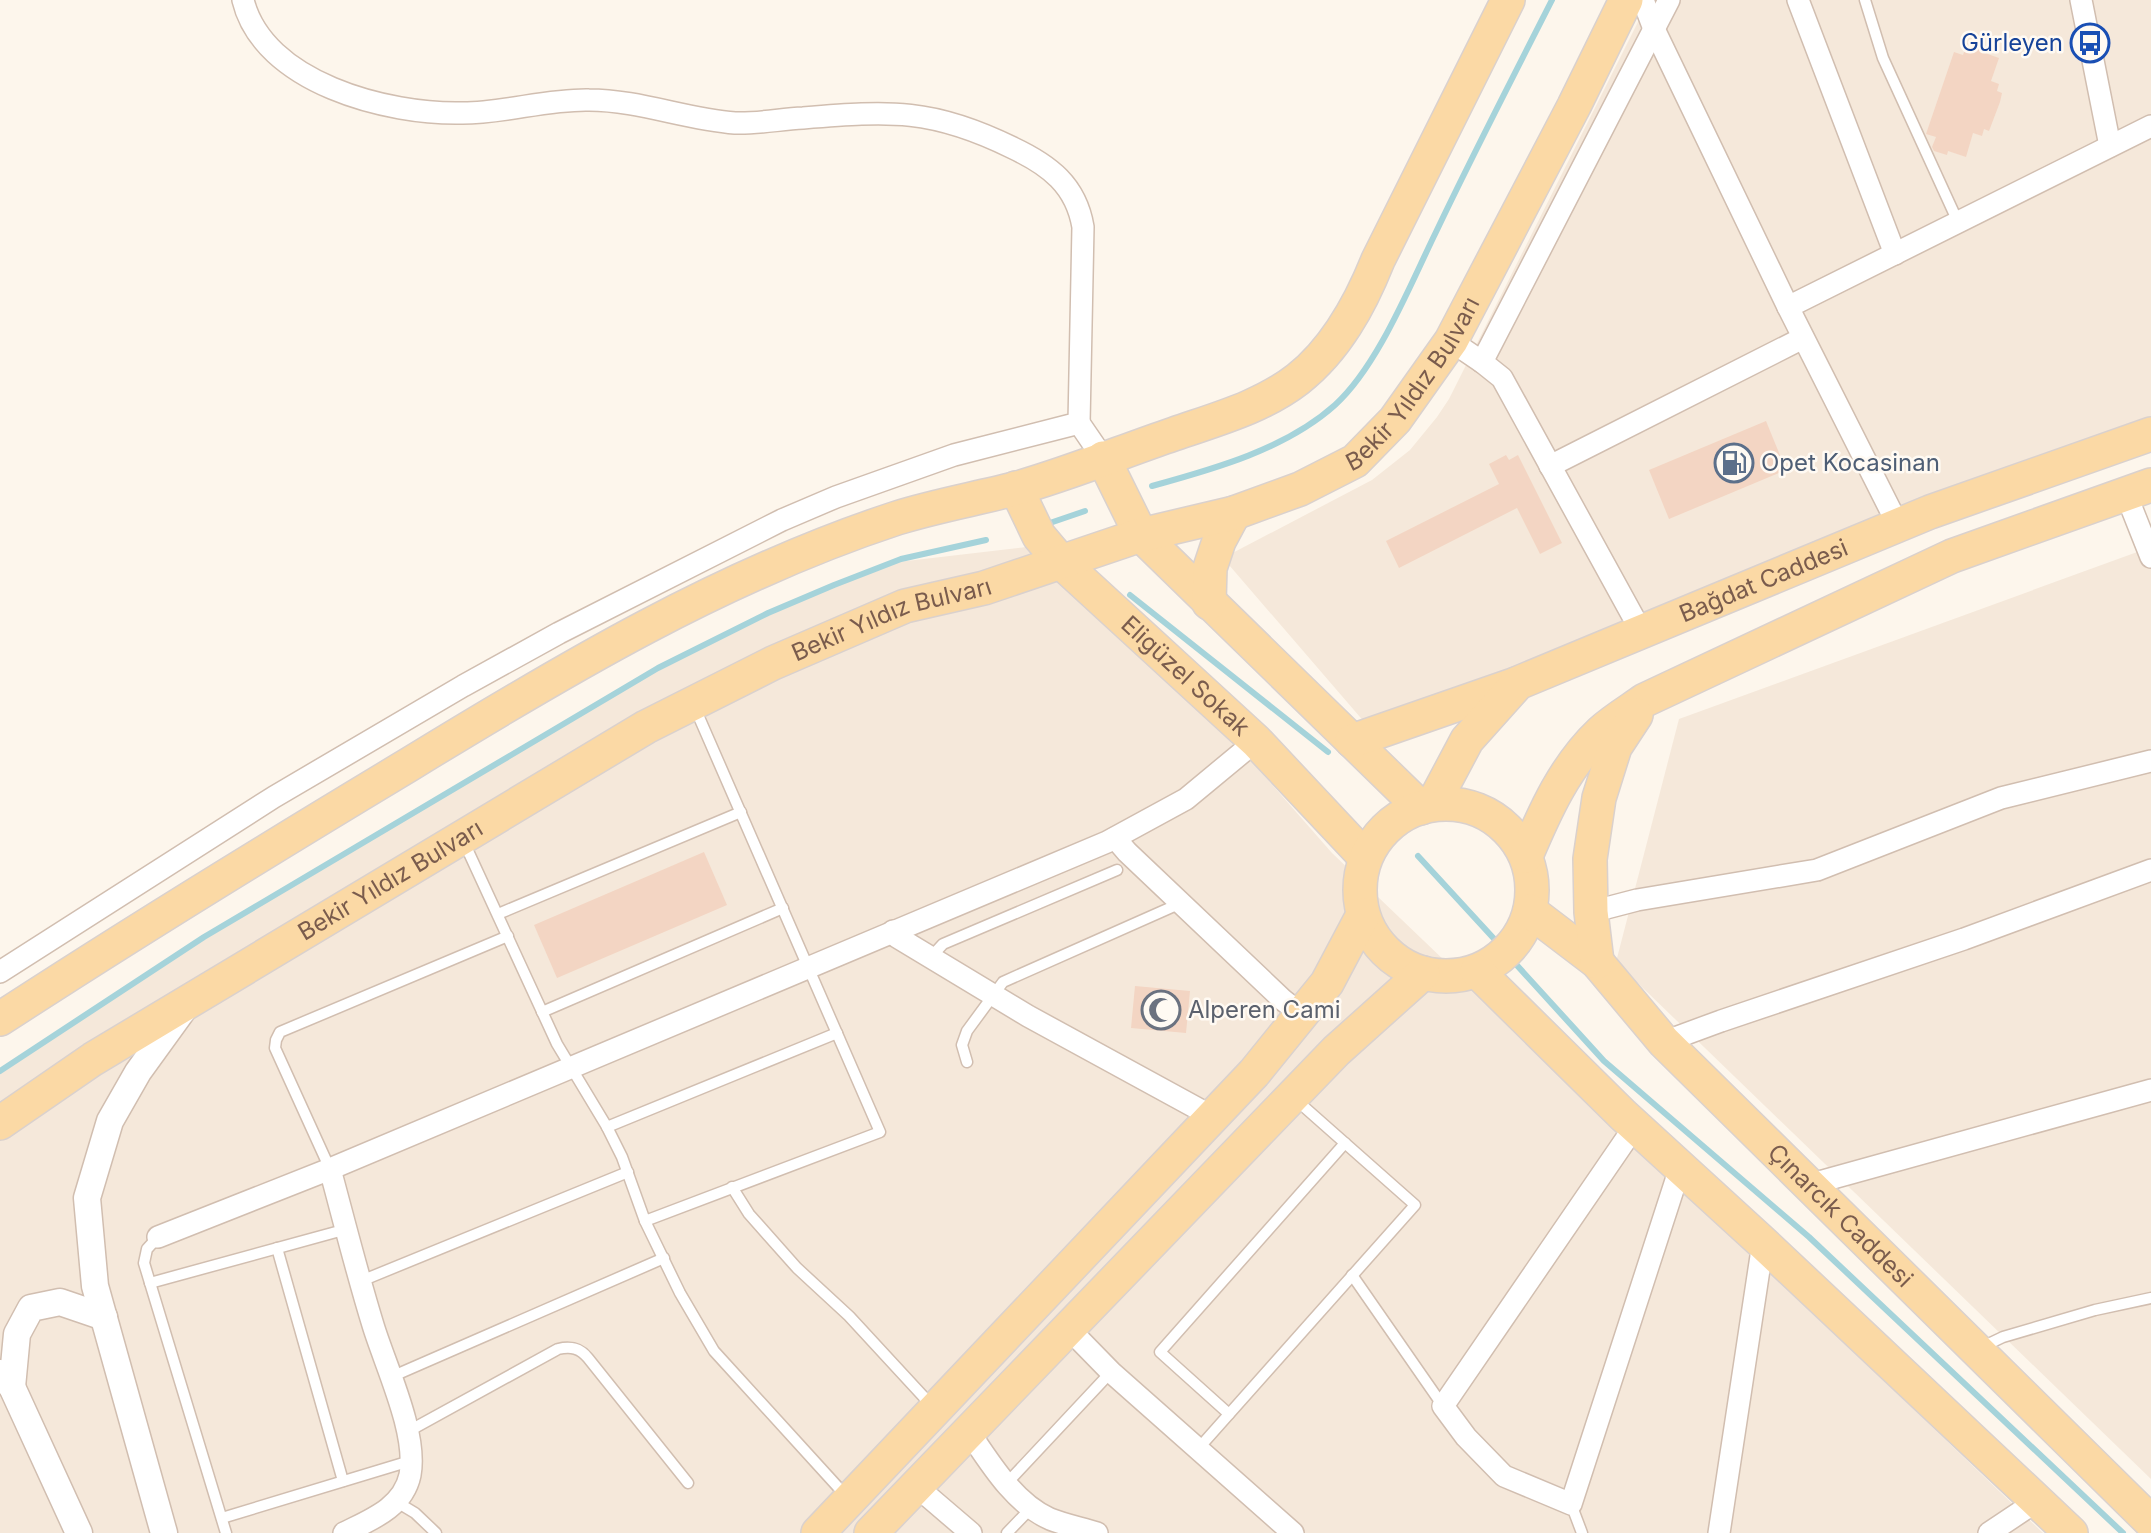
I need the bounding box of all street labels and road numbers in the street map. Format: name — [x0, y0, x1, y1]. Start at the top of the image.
street label: Bekir Yıldız Bulvarı — [1341, 292, 1486, 477]
street label: Bağdat Caddesi — [1675, 533, 1852, 628]
street label: Bekir Yıldız Bulvarı — [787, 571, 995, 667]
street label: Eligüzel Sokak — [1115, 610, 1256, 742]
street label: Bekir Yıldız Bulvarı — [293, 813, 488, 946]
street label: Çınarcık Caddesi — [1762, 1138, 1919, 1293]

